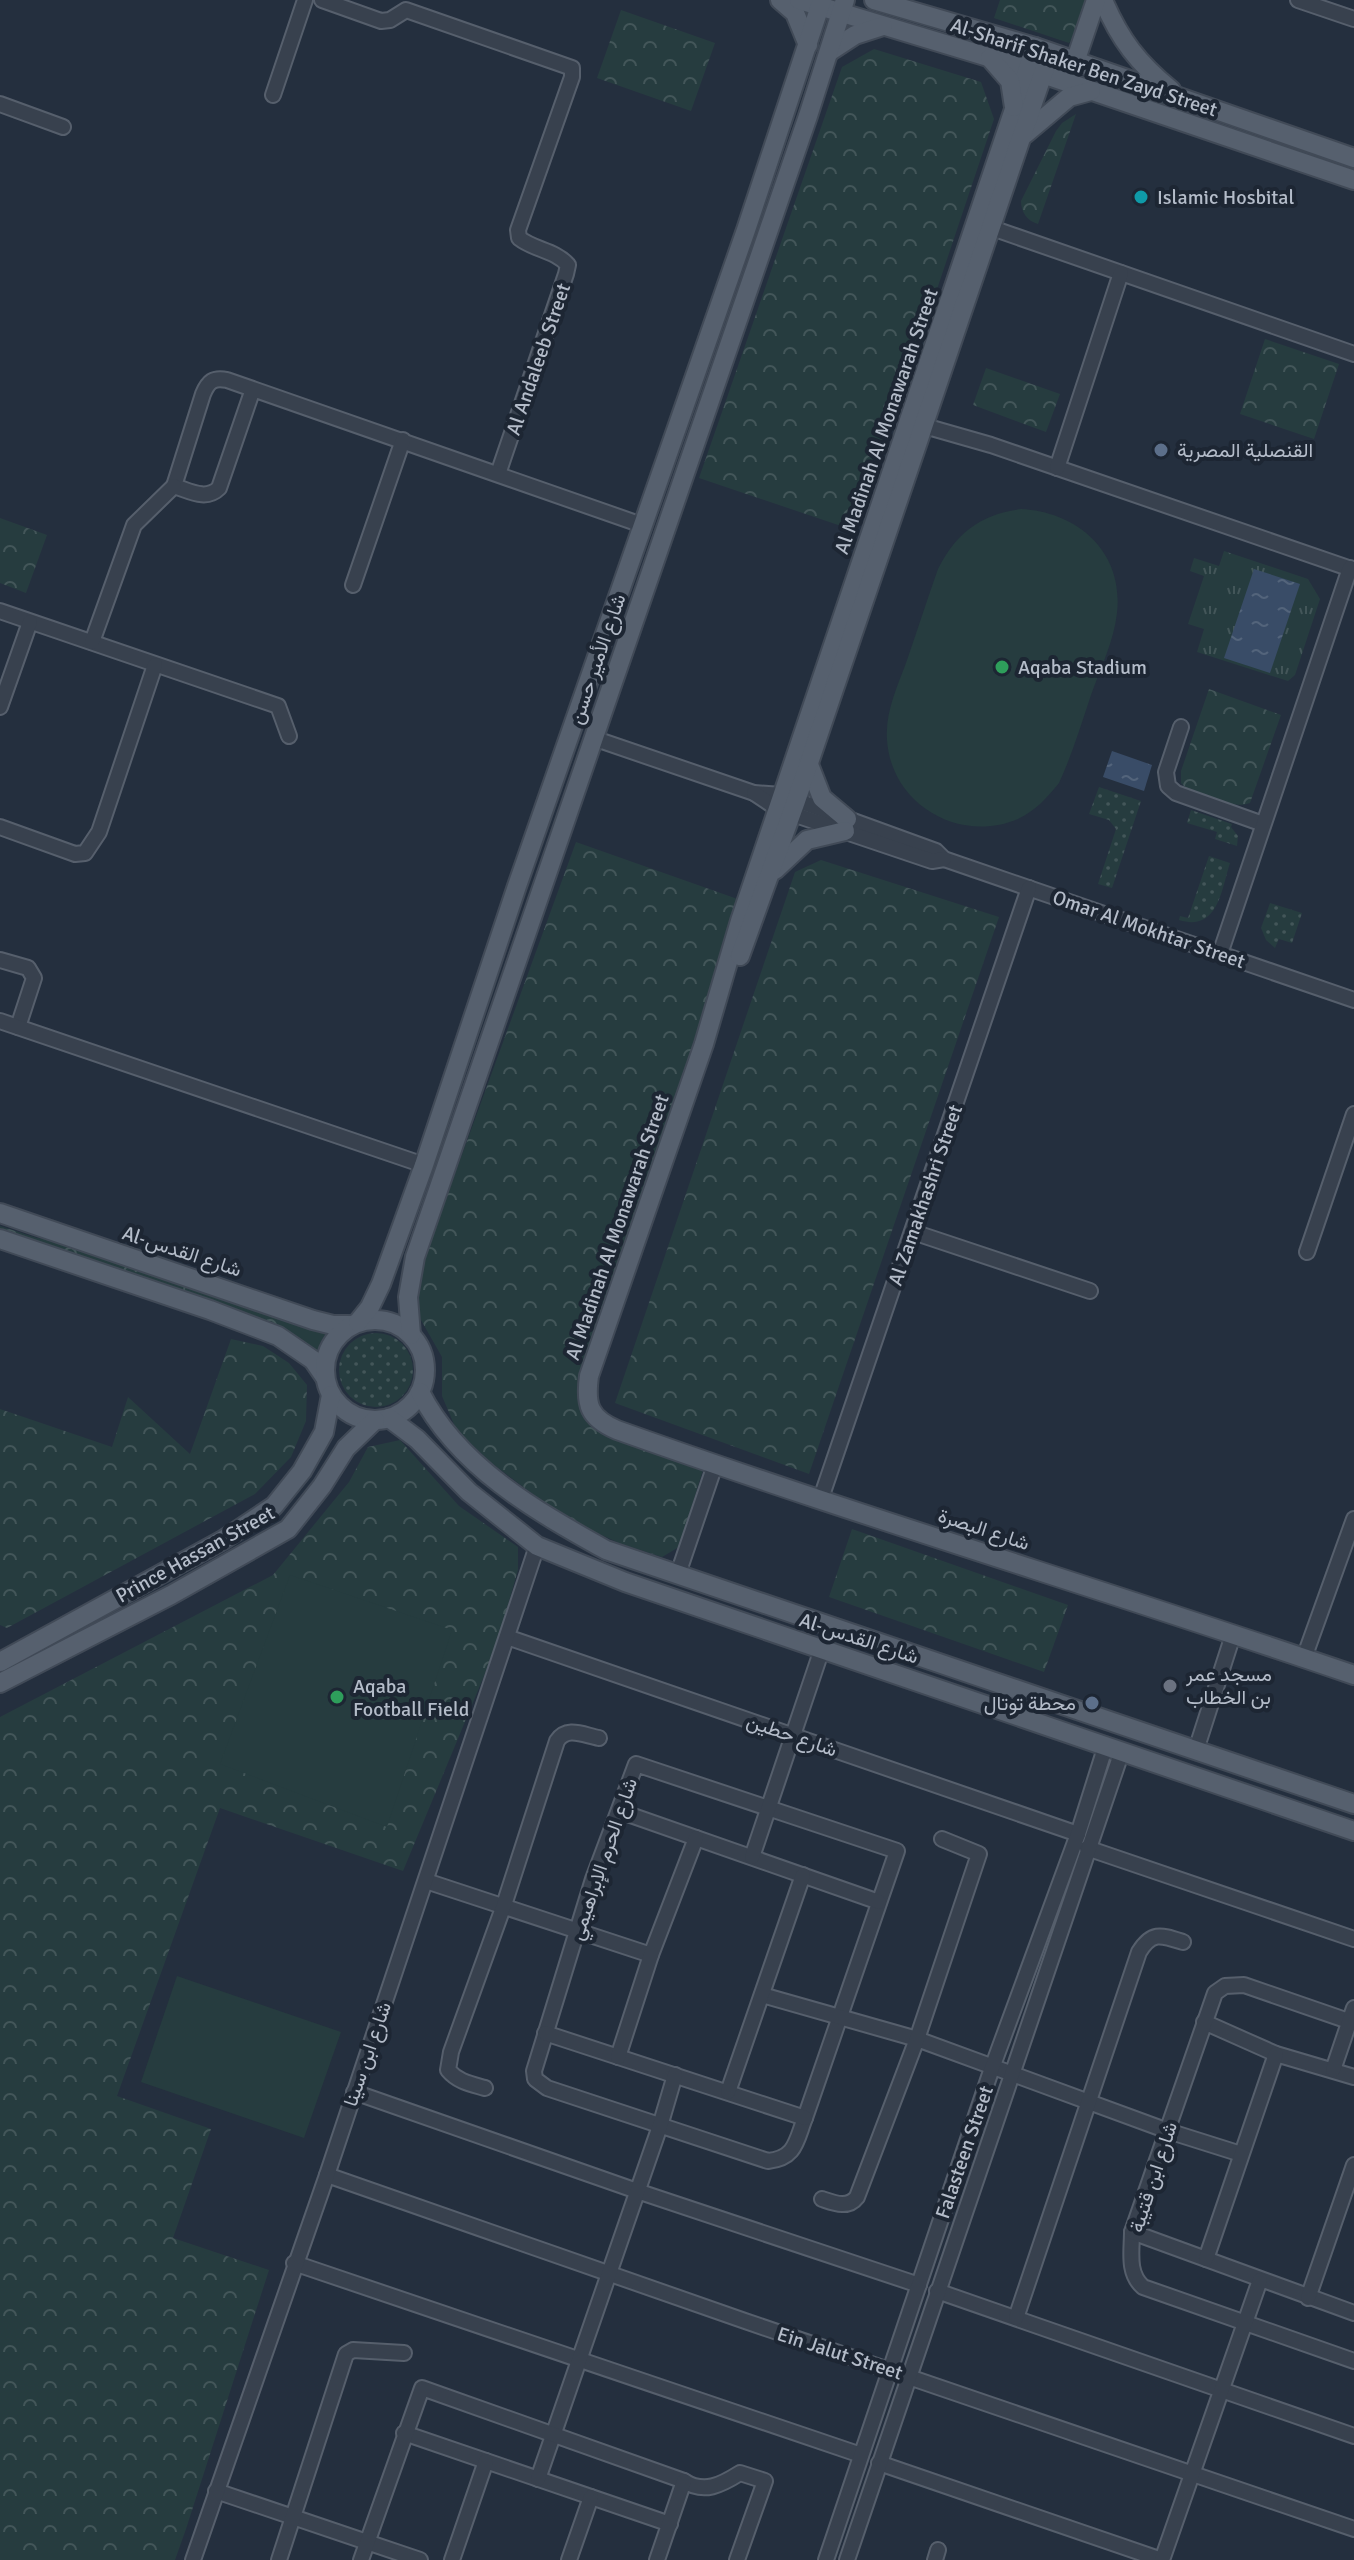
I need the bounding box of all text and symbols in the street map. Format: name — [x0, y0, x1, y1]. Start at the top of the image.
street label: Al-Sharif Shaker Ben Zayd Street — [947, 12, 1220, 122]
place label: Islamic Hosbital — [1157, 185, 1295, 210]
marker: Islamic Hosbital — [1132, 188, 1150, 206]
street label: Al Andaleeb Street — [501, 280, 576, 438]
street label: Al Madinah Al Monawarah Street — [829, 285, 944, 557]
place label: القنصلية المصرية — [1177, 438, 1313, 463]
marker: القنصلية المصرية — [1152, 441, 1170, 459]
street label: شارع الأمير حسن — [564, 591, 632, 728]
place label: Aqaba Stadium — [1018, 655, 1147, 680]
marker: Aqaba Stadium — [993, 658, 1011, 676]
street label: Omar Al Mokhtar Street — [1049, 885, 1248, 974]
street label: Al Madinah Al Monawarah Street — [560, 1091, 675, 1363]
street label: Al Zamakhashri Street — [883, 1101, 968, 1289]
street label: Al-شارع القدس — [119, 1220, 245, 1283]
street label: Prince Hassan Street — [112, 1500, 279, 1608]
street label: شارع البصرة — [935, 1503, 1033, 1557]
street label: Al-شارع القدس — [796, 1607, 922, 1670]
place label: مسجد عمر بن الخطاب — [1185, 1662, 1272, 1710]
place label: Aqaba Football Field — [353, 1674, 469, 1722]
marker: مسجد عمر بن الخطاب — [1161, 1677, 1179, 1695]
marker: Aqaba Football Field — [328, 1688, 346, 1706]
place label: محطة توتال — [984, 1691, 1076, 1716]
marker: محطة توتال — [1083, 1694, 1101, 1712]
street label: شارع حطين — [743, 1708, 840, 1764]
street label: شارع الحرم الإبراهيمي — [564, 1775, 647, 1945]
street label: شارع ابن سينا — [338, 1999, 398, 2110]
street label: Falasteen Street — [930, 2082, 999, 2222]
street label: شارع ابن قتيبة — [1124, 2119, 1184, 2236]
street label: Ein Jalut Street — [774, 2321, 906, 2386]

